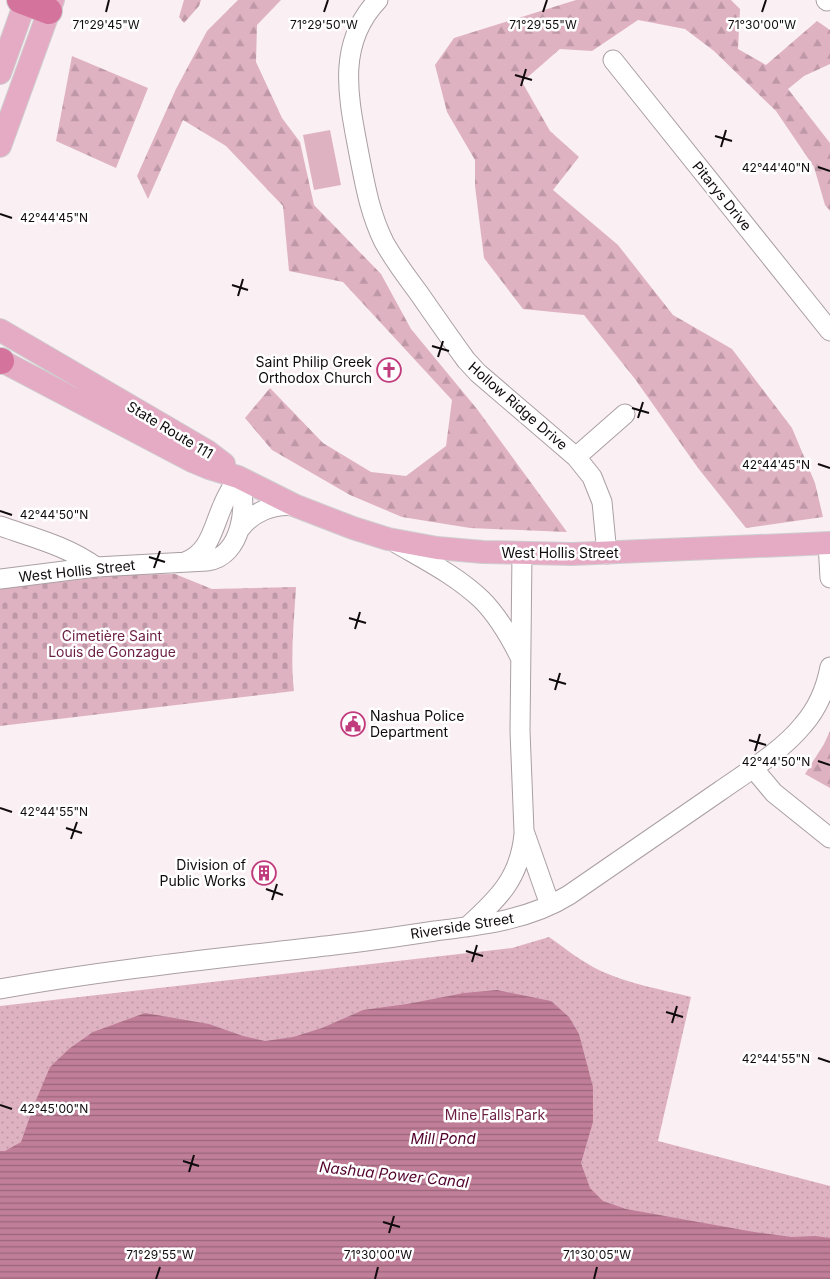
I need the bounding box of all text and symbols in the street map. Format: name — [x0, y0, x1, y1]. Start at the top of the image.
text: 71°29'45"W — [72, 17, 140, 32]
text: 71°29'50"W — [290, 17, 358, 32]
text: 71°29'55"W — [509, 17, 577, 32]
text: 71°30'00"W — [728, 17, 796, 32]
street label: Pitarys Drive — [689, 158, 756, 234]
text: 42°44'40"N — [742, 160, 810, 175]
text: 42°44'45"N — [20, 210, 88, 225]
place label: Saint Philip Greek Orthodox Church — [256, 353, 372, 386]
church icon: Saint Philip Greek Orthodox Church — [376, 357, 402, 383]
street label: Hollow Ridge Drive — [465, 358, 571, 453]
street label: State Route 111 — [124, 397, 216, 462]
text: 42°44'45"N — [742, 457, 810, 472]
text: 42°44'50"N — [20, 507, 88, 522]
street label: West Hollis Street — [502, 544, 619, 561]
street label: West Hollis Street — [18, 556, 136, 585]
park label: Cimetière Saint Louis de Gonzague — [48, 627, 176, 660]
place label: Nashua Police Department — [370, 707, 464, 740]
public building icon: Nashua Police Department — [340, 711, 366, 737]
text: 42°44'50"N — [742, 754, 810, 769]
text: 42°44'55"N — [20, 804, 88, 819]
place label: Division of Public Works — [159, 856, 246, 889]
building icon: Division of Public Works — [251, 860, 277, 886]
street label: Riverside Street — [409, 909, 515, 942]
text: 42°44'55"N — [742, 1051, 810, 1066]
text: 42°45'00"N — [20, 1101, 88, 1116]
park label: Mine Falls Park — [445, 1106, 545, 1123]
water label: Mill Pond — [410, 1129, 476, 1148]
water label: Nashua Power Canal — [318, 1157, 470, 1192]
text: 71°29'55"W — [126, 1247, 194, 1262]
text: 71°30'00"W — [344, 1247, 412, 1262]
text: 71°30'05"W — [563, 1247, 631, 1262]

